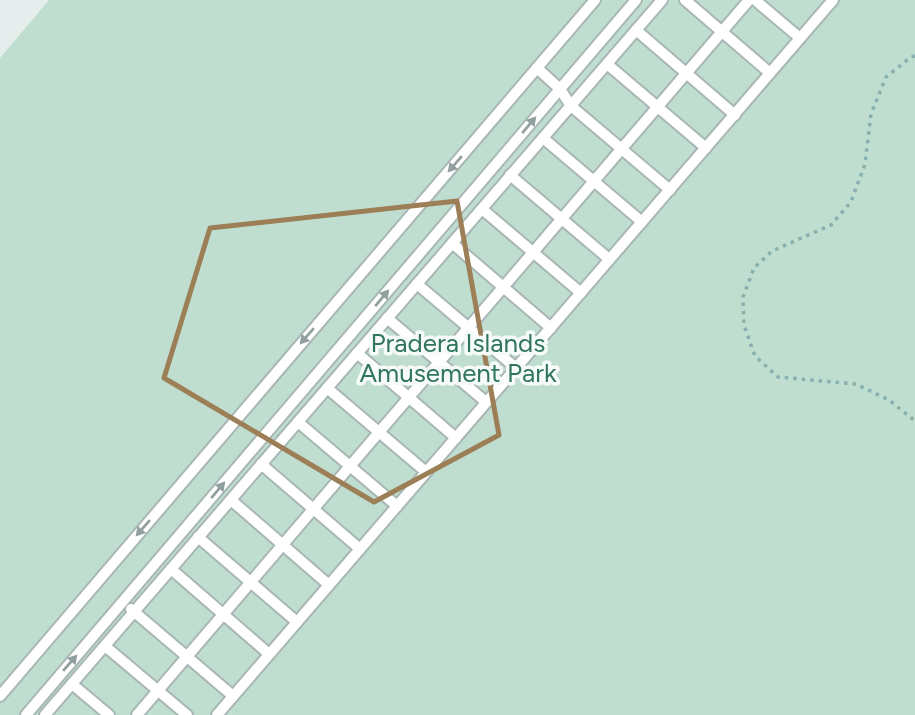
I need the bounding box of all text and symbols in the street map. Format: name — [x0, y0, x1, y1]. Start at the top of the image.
one-way arrow — [521, 117, 536, 134]
one-way arrow — [448, 155, 463, 172]
one-way arrow — [374, 290, 389, 307]
park label: Pradera Islands Amusement Park — [359, 327, 557, 389]
one-way arrow — [300, 328, 315, 345]
one-way arrow — [210, 482, 225, 499]
one-way arrow — [135, 519, 151, 537]
one-way arrow — [62, 655, 77, 672]

